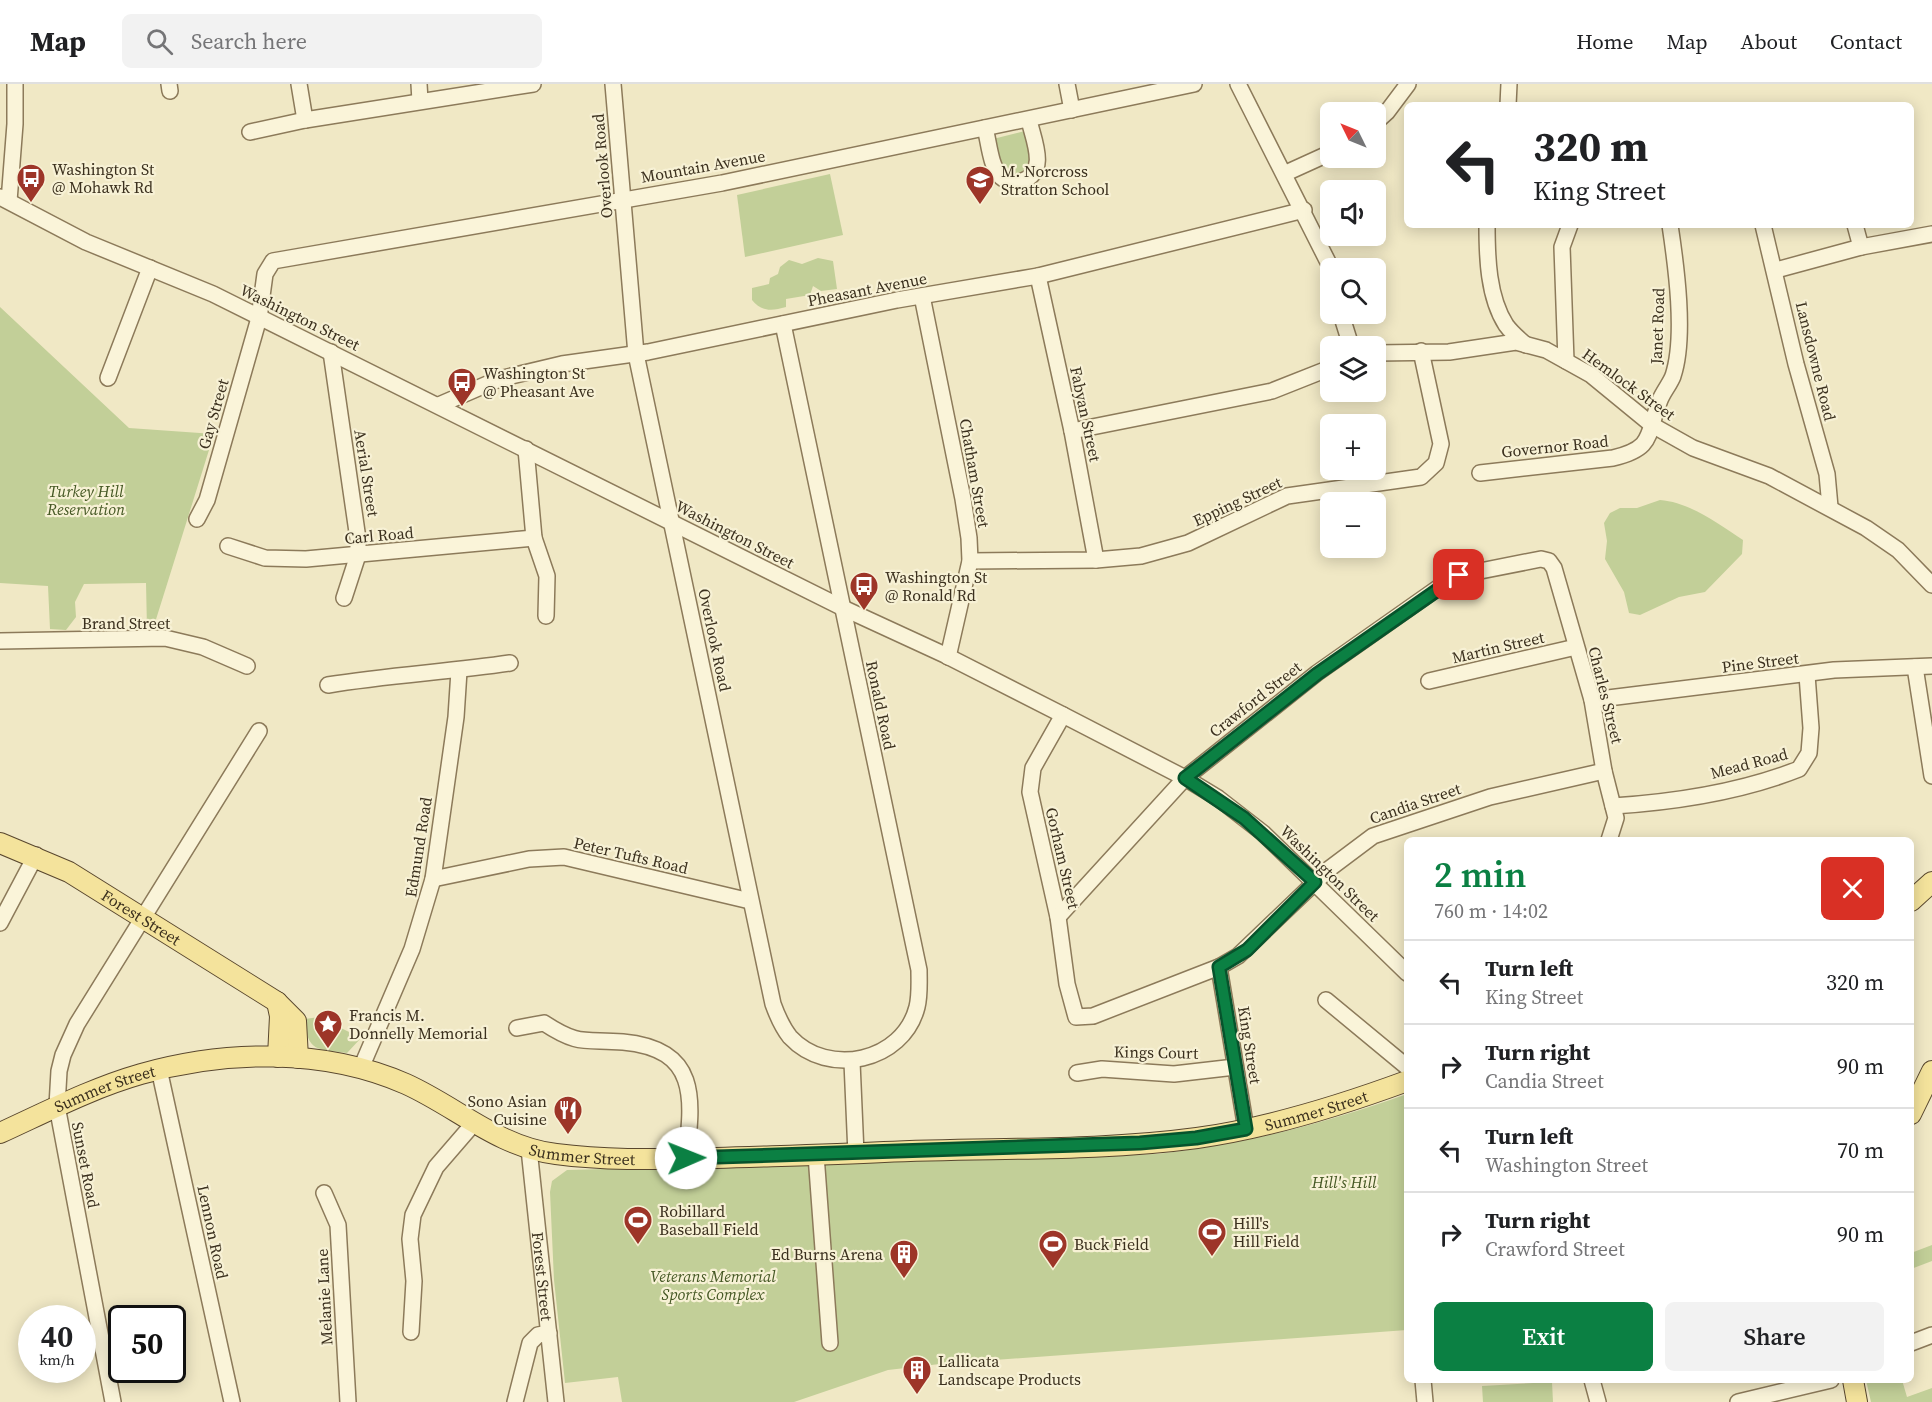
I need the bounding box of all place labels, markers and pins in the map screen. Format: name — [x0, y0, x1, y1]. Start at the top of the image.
place label: Washington St @ Mohawk Rd — [52, 158, 155, 198]
place label: M. Norcross Stratton School — [1001, 160, 1110, 200]
bus stop icon: Washington St @ Mohawk Rd — [15, 162, 47, 204]
school or university icon: M. Norcross Stratton School — [964, 164, 996, 206]
place label: Washington St @ Pheasant Ave — [483, 362, 594, 402]
bus stop icon: Washington St @ Pheasant Ave — [446, 366, 478, 408]
pin — [1433, 549, 1484, 600]
place label: Washington St @ Ronald Rd — [885, 566, 988, 606]
bus stop icon: Washington St @ Ronald Rd — [848, 570, 880, 612]
place label: Francis M. Donnelly Memorial — [349, 1004, 488, 1044]
place icon: Francis M. Donnelly Memorial — [312, 1008, 344, 1050]
place label: Sono Asian Cuisine — [468, 1090, 547, 1130]
restaurant icon: Sono Asian Cuisine — [552, 1094, 584, 1136]
place label: Robillard Baseball Field — [659, 1200, 759, 1240]
sports icon: Robillard Baseball Field — [622, 1204, 654, 1246]
place label: Hill's Hill Field — [1233, 1212, 1299, 1252]
sports icon: Hill's Hill Field — [1196, 1216, 1228, 1258]
sports icon: Buck Field — [1037, 1228, 1069, 1270]
place label: Buck Field — [1074, 1233, 1149, 1255]
building icon: Ed Burns Arena — [888, 1238, 920, 1280]
place label: Ed Burns Arena — [771, 1243, 884, 1265]
place label: Lallicata Landscape Products — [938, 1350, 1081, 1390]
building icon: Lallicata Landscape Products — [901, 1354, 933, 1396]

